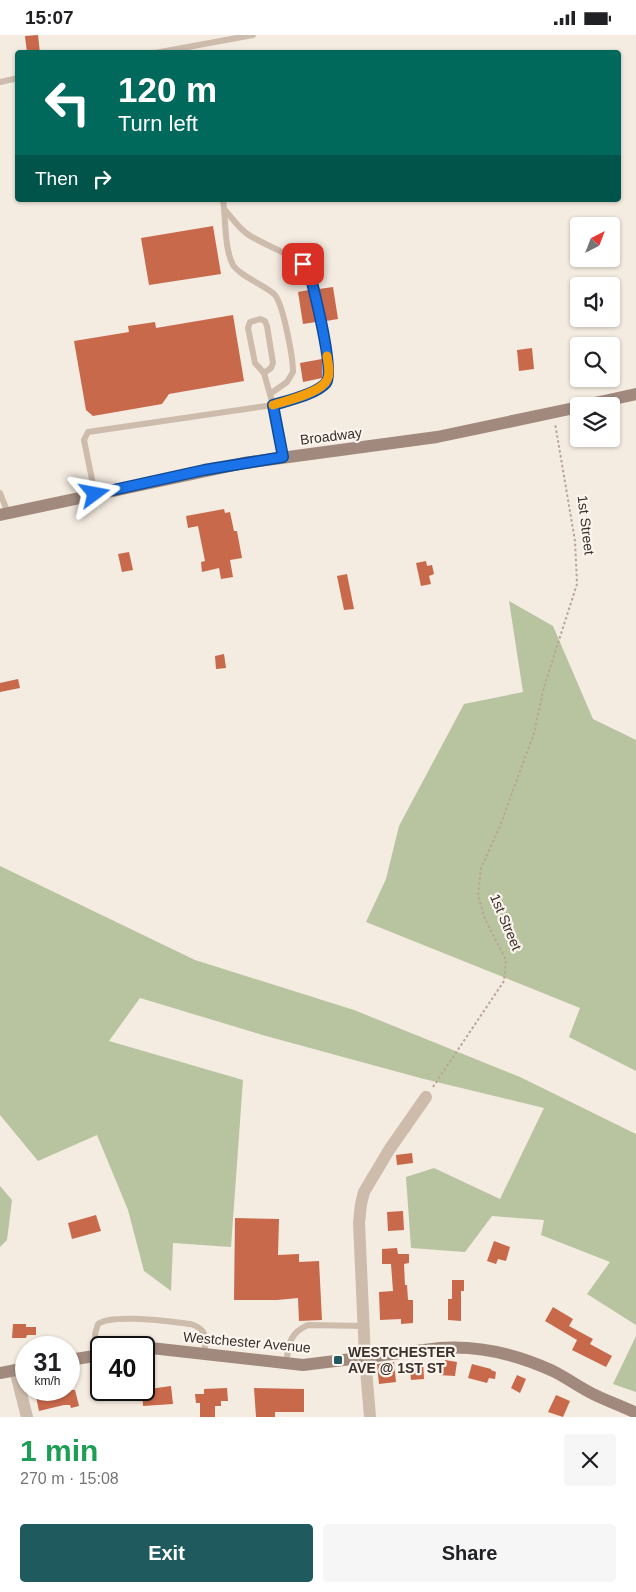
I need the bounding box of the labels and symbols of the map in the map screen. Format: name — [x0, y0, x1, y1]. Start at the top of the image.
north arrow — [570, 217, 620, 267]
pin — [282, 243, 324, 285]
street label: Broadway — [299, 424, 363, 448]
position arrow — [68, 467, 120, 519]
street label: 1st Street — [574, 494, 598, 556]
street label: 1st Street — [487, 891, 525, 953]
street label: Westchester Avenue — [183, 1328, 312, 1356]
speed limit sign: 40 — [90, 1336, 155, 1401]
place label: WESTCHESTER AVE @ 1ST ST — [348, 1344, 455, 1376]
marker: WESTCHESTER AVE @ 1ST ST — [332, 1354, 344, 1366]

